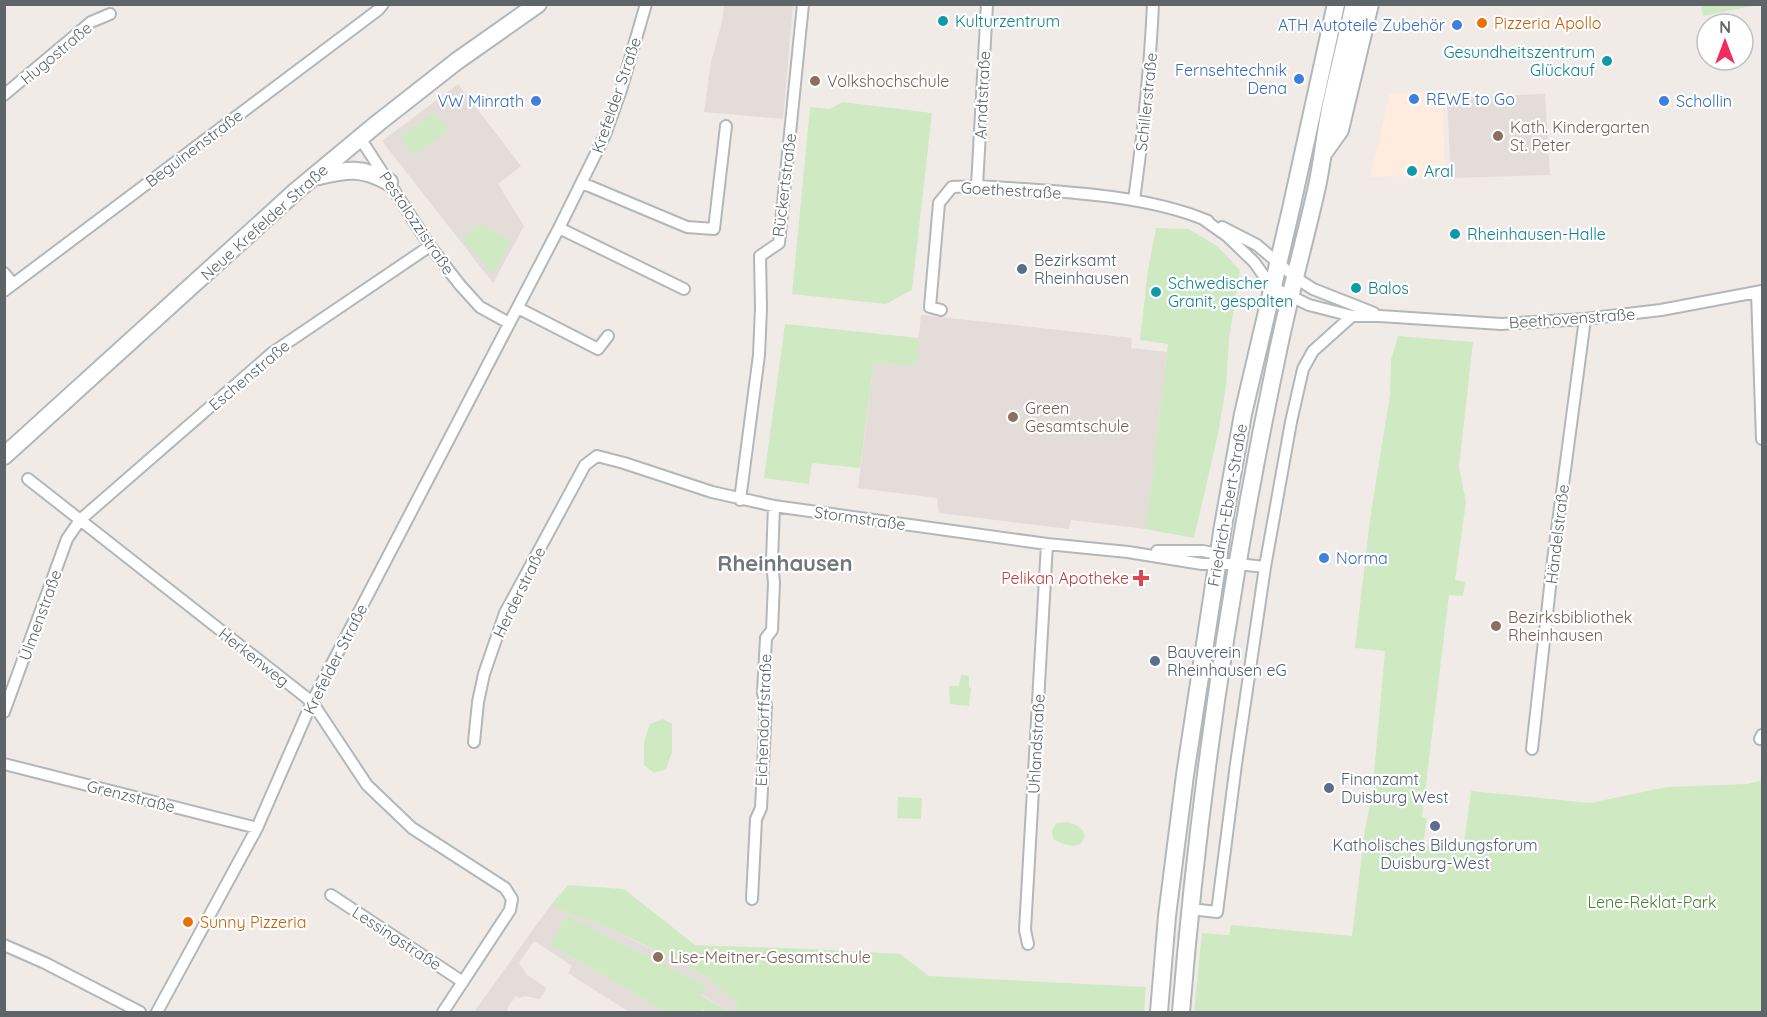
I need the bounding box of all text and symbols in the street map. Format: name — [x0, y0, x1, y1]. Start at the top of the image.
place label: Kulturzentrum — [955, 11, 1060, 31]
north arrow — [1695, 12, 1755, 72]
place label: Pizzeria Apollo — [1494, 13, 1601, 33]
marker: Kulturzentrum — [936, 14, 950, 28]
place label: ATH Autoteile Zubehör — [1278, 15, 1445, 35]
marker: Pizzeria Apollo — [1475, 16, 1489, 30]
street label: Hugostraße — [16, 17, 96, 89]
text: N — [1719, 17, 1731, 37]
marker: ATH Autoteile Zubehör — [1450, 18, 1464, 32]
street label: Krefelder Straße — [587, 34, 645, 156]
place label: Gesundheitszentrum Glückauf — [1443, 42, 1595, 80]
street label: Arndtstraße — [970, 50, 994, 140]
street label: Schillerstraße — [1131, 51, 1161, 153]
marker: Gesundheitszentrum Glückauf — [1600, 54, 1614, 68]
place label: Fernsehtechnik Dena — [1175, 60, 1287, 98]
place label: Volkshochschule — [827, 71, 949, 91]
marker: Fernsehtechnik Dena — [1292, 72, 1306, 86]
marker: Volkshochschule — [808, 74, 822, 88]
place label: REWE to Go — [1426, 89, 1515, 109]
place label: VW Minrath — [437, 91, 524, 111]
place label: Schollin — [1676, 91, 1732, 111]
marker: REWE to Go — [1407, 92, 1421, 106]
marker: VW Minrath — [529, 94, 543, 108]
marker: Schollin — [1657, 94, 1671, 108]
street label: Beguinenstraße — [141, 105, 247, 191]
place label: Kath. Kindergarten St. Peter — [1510, 117, 1650, 155]
marker: Kath. Kindergarten St. Peter — [1491, 129, 1505, 143]
street label: Rückertstraße — [768, 132, 800, 238]
street label: Neue Krefelder Straße — [196, 160, 332, 284]
place label: Aral — [1424, 161, 1454, 181]
marker: Aral — [1405, 164, 1419, 178]
street label: Pestalozzistraße — [375, 168, 459, 278]
street label: Goethestraße — [960, 177, 1062, 203]
place label: Rheinhausen-Halle — [1467, 224, 1606, 244]
marker: Rheinhausen-Halle — [1448, 227, 1462, 241]
place label: Bezirksamt Rheinhausen — [1034, 250, 1129, 288]
marker: Bezirksamt Rheinhausen — [1015, 262, 1029, 276]
place label: Schwedischer Granit, gespalten — [1168, 273, 1293, 311]
place label: Balos — [1368, 278, 1409, 298]
marker: Balos — [1349, 281, 1363, 295]
marker: Schwedischer Granit, gespalten — [1149, 285, 1163, 299]
street label: Beethovenstraße — [1508, 304, 1636, 332]
street label: Eschenstraße — [204, 335, 294, 415]
place label: Green Gesamtschule — [1025, 398, 1129, 436]
marker: Green Gesamtschule — [1006, 410, 1020, 424]
street label: Friedrich-Ebert-Straße — [1203, 422, 1251, 588]
street label: Händelstraße — [1541, 483, 1573, 585]
street label: Stormstraße — [813, 502, 907, 534]
street label: Herderstraße — [488, 543, 550, 641]
place label: Norma — [1336, 548, 1388, 568]
district label: Rheinhausen — [717, 549, 853, 577]
marker: Norma — [1317, 551, 1331, 565]
street label: Ulmenstraße — [14, 567, 66, 663]
place label: Pelikan Apotheke — [1001, 568, 1129, 588]
marker: Pelikan Apotheke — [1134, 571, 1148, 585]
street label: Krefelder Straße — [299, 600, 371, 718]
place label: Bezirksbibliothek Rheinhausen — [1508, 607, 1632, 645]
marker: Bezirksbibliothek Rheinhausen — [1489, 619, 1503, 633]
street label: Herkenweg — [215, 623, 293, 691]
place label: Bauverein Rheinhausen eG — [1167, 642, 1287, 680]
street label: Eichendorffstraße — [751, 653, 775, 787]
marker: Bauverein Rheinhausen eG — [1148, 654, 1162, 668]
street label: Uhlandstraße — [1023, 693, 1049, 795]
place label: Finanzamt Duisburg West — [1341, 769, 1449, 807]
street label: Grenzstraße — [85, 775, 177, 817]
marker: Finanzamt Duisburg West — [1322, 781, 1336, 795]
marker: Katholisches Bildungsforum Duisburg-West — [1428, 819, 1442, 833]
place label: Katholisches Bildungsforum Duisburg-West — [1332, 835, 1538, 873]
park label: Lene-Reklat-Park — [1587, 892, 1717, 912]
street label: Lessingstraße — [349, 902, 445, 974]
place label: Sunny Pizzeria — [200, 912, 306, 932]
marker: Sunny Pizzeria — [181, 915, 195, 929]
place label: Lise-Meitner-Gesamtschule — [670, 947, 871, 967]
marker: Lise-Meitner-Gesamtschule — [651, 950, 665, 964]

